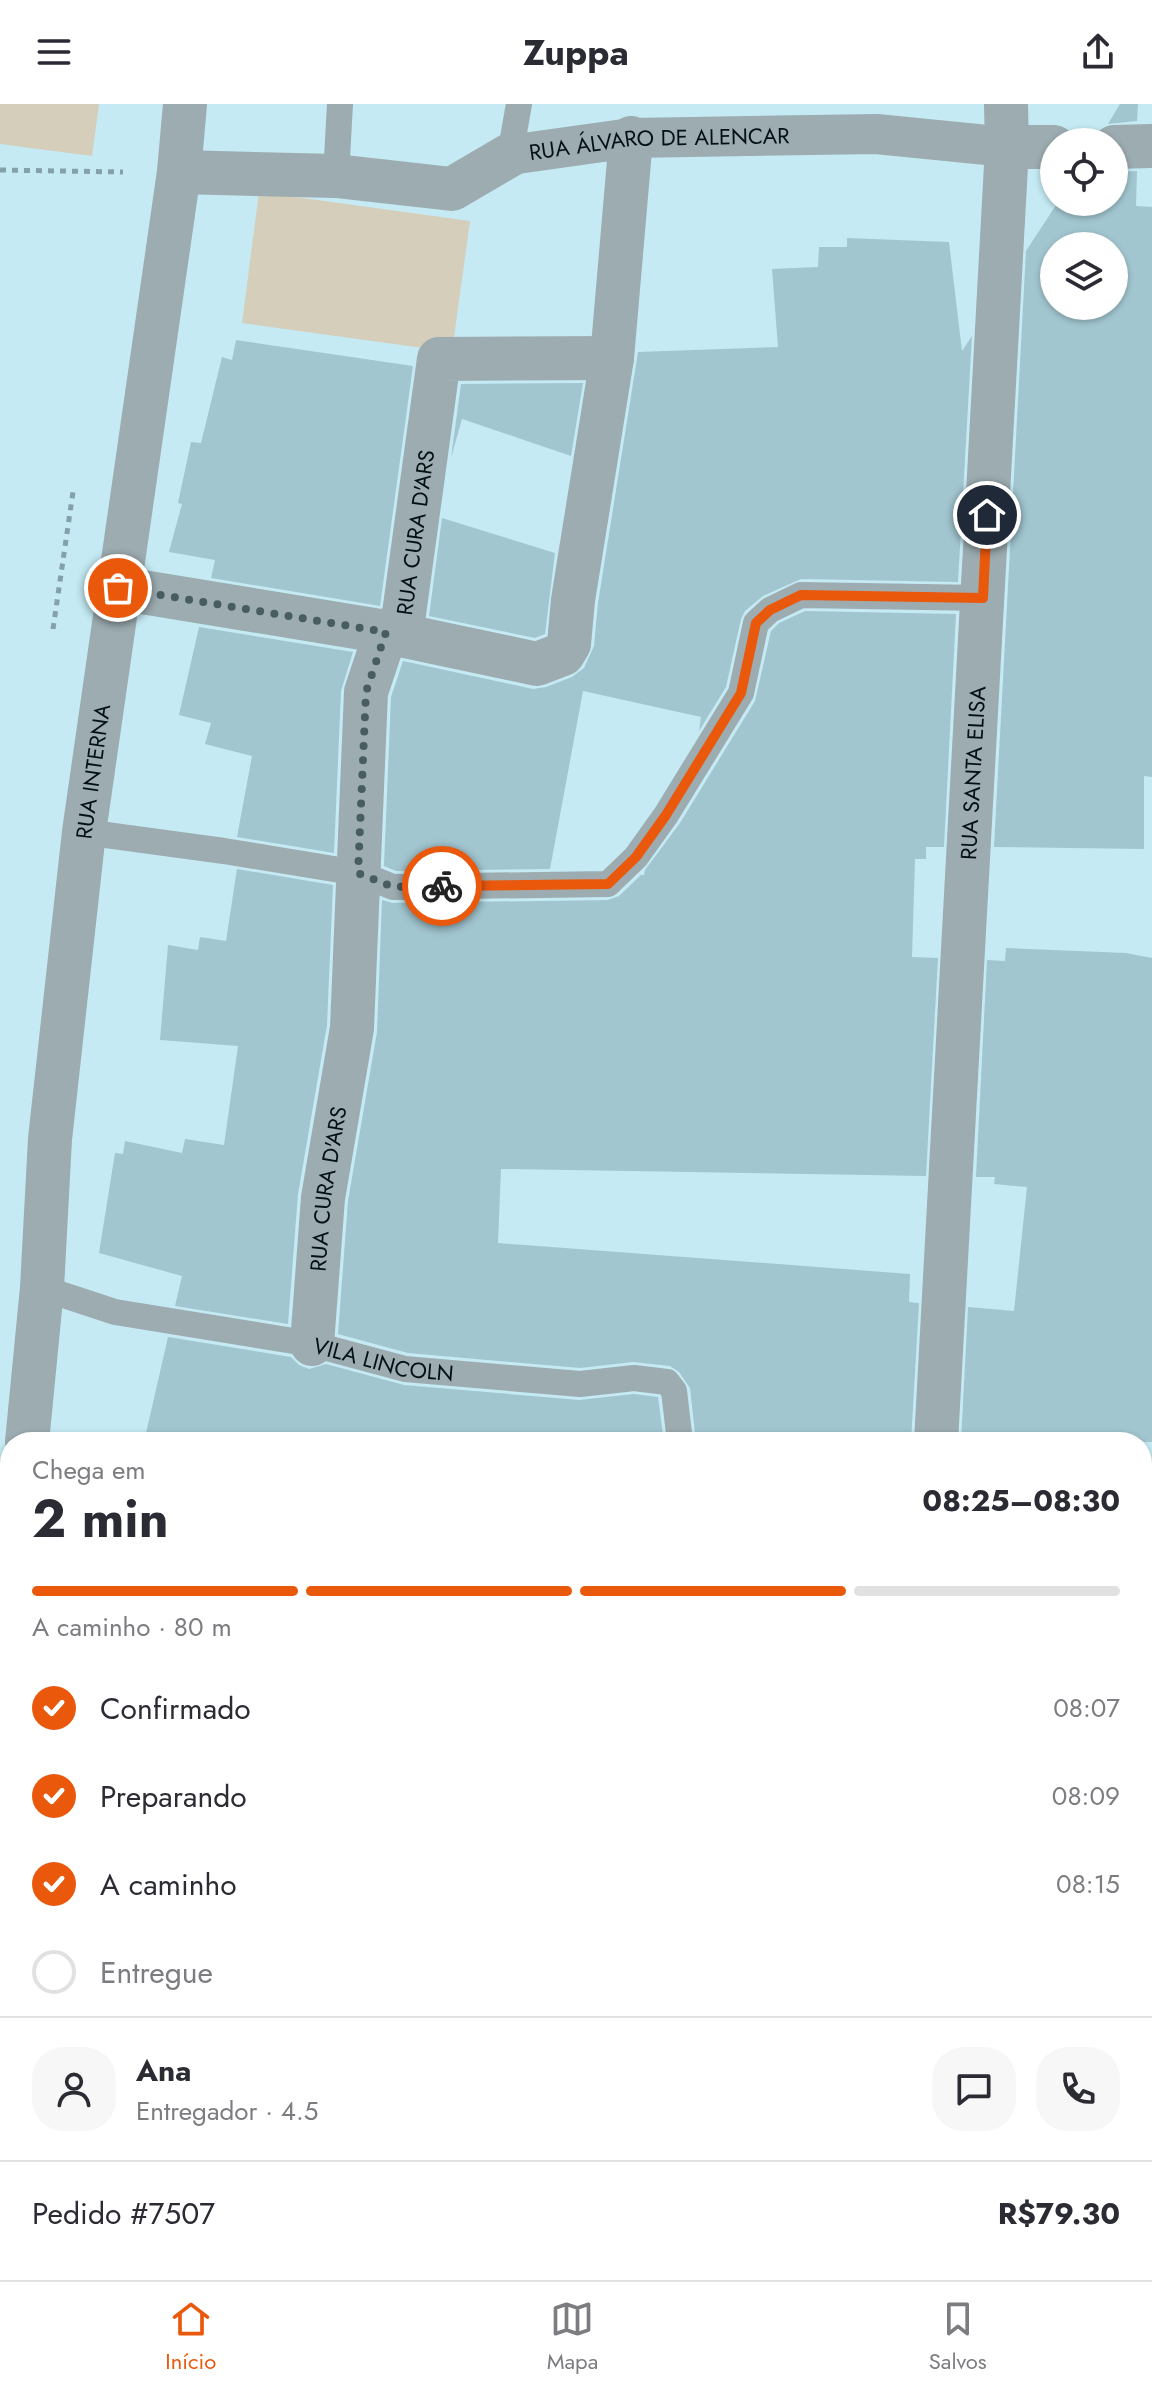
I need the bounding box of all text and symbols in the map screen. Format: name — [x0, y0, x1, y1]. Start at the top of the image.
text: Zuppa — [523, 26, 629, 78]
icon: menu — [32, 30, 76, 74]
icon: share — [1076, 30, 1120, 74]
street label: RUA ÁLVARO DE ALENCAR — [527, 119, 791, 168]
map controls — [1040, 128, 1128, 320]
button: locate — [1040, 128, 1128, 216]
button: layers — [1040, 232, 1128, 320]
street label: RUA CURA D'ARS — [388, 448, 442, 617]
pin — [953, 481, 1021, 549]
icon: home — [965, 493, 1009, 537]
pin — [84, 554, 152, 622]
icon: bag — [96, 566, 140, 610]
street label: RUA SANTA ELISA — [952, 685, 993, 861]
street label: RUA INTERNA — [67, 701, 118, 841]
courier — [402, 846, 482, 926]
icon: bike — [420, 864, 464, 908]
street label: RUA CURA D'ARS — [302, 1104, 354, 1273]
street label: VILA LINCOLN — [310, 1329, 455, 1389]
text: Chega em — [32, 1451, 146, 1489]
text: 08:25–08:30 — [922, 1479, 1120, 1522]
text: 2 min — [32, 1481, 169, 1557]
text: A caminho · 80 m — [32, 1608, 232, 1646]
icon: check — [32, 1686, 76, 1730]
text: Confirmado — [100, 1687, 251, 1730]
text: 08:07 — [1053, 1689, 1120, 1727]
icon: check — [32, 1774, 76, 1818]
text: Preparando — [100, 1775, 247, 1818]
text: 08:09 — [1052, 1777, 1120, 1815]
icon: check — [32, 1862, 76, 1906]
text: A caminho — [100, 1863, 237, 1906]
text: 08:15 — [1056, 1865, 1120, 1903]
text: Entregue — [100, 1951, 213, 1994]
button: person — [32, 2047, 116, 2131]
button: chat — [932, 2047, 1016, 2131]
button: phone — [1036, 2047, 1120, 2131]
text: Ana — [136, 2049, 191, 2092]
text: Entregador · 4.5 — [136, 2092, 318, 2130]
text: Pedido #7507 — [32, 2192, 215, 2235]
text: R$79.30 — [998, 2192, 1120, 2235]
tab: Início — [165, 2297, 216, 2377]
tab: Mapa — [547, 2297, 598, 2377]
tab: Salvos — [929, 2297, 987, 2377]

